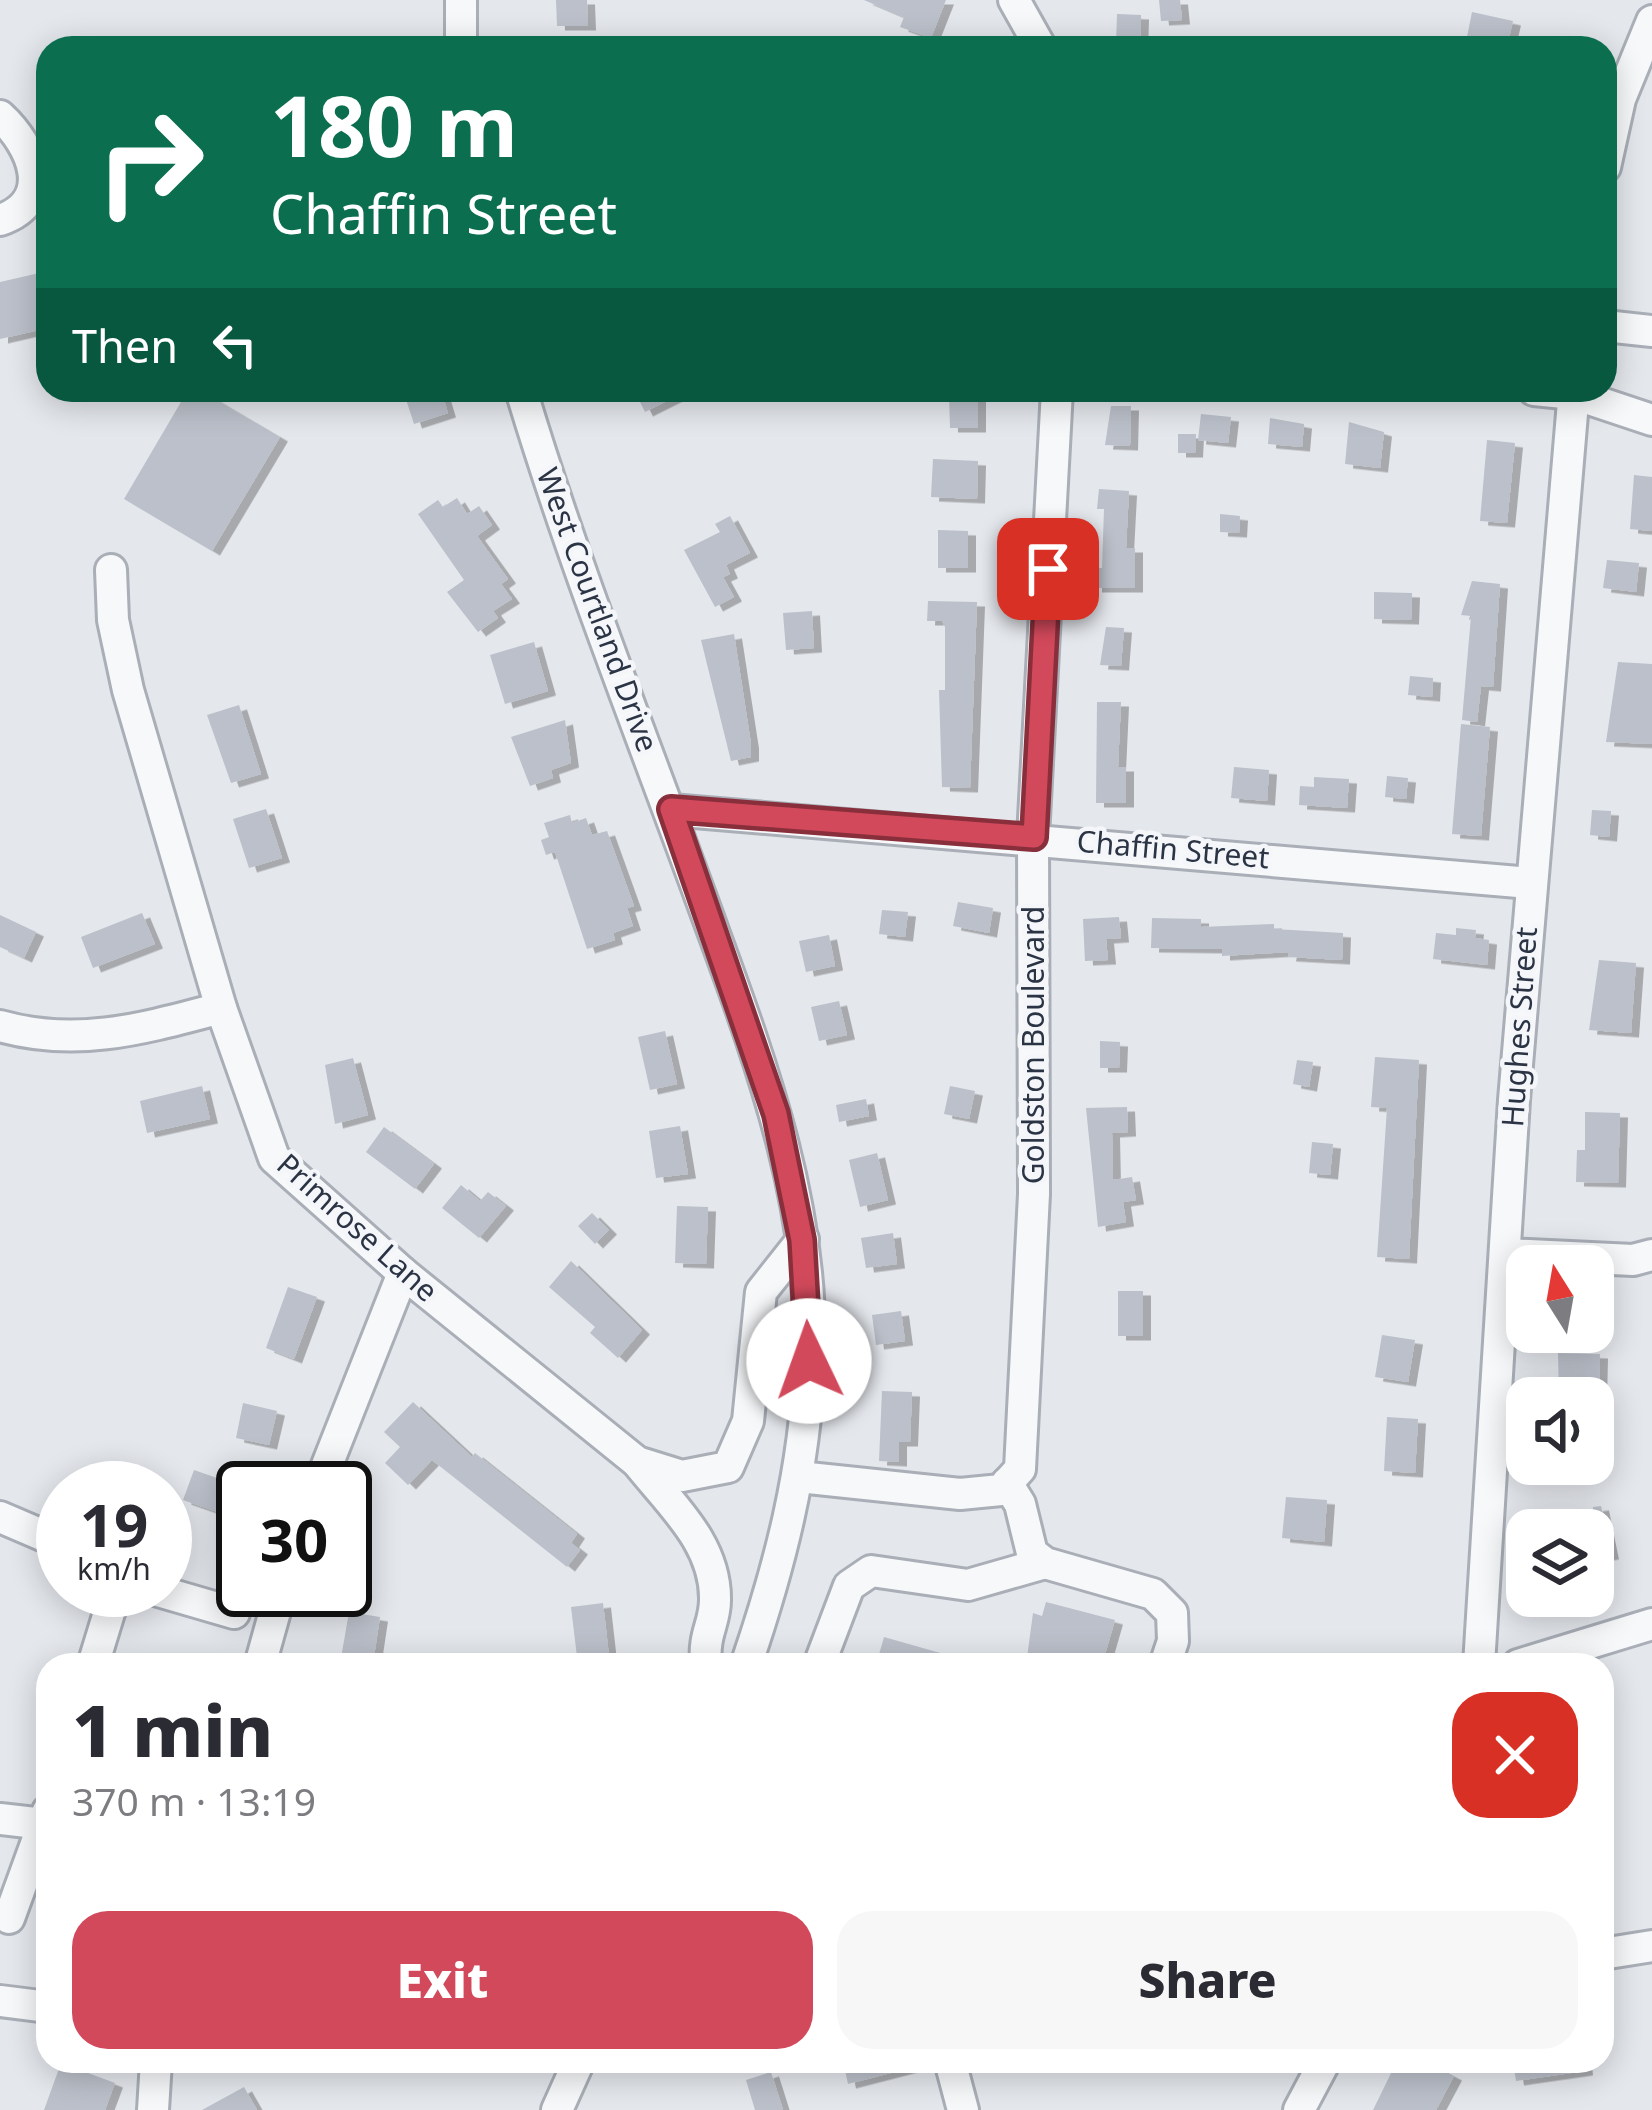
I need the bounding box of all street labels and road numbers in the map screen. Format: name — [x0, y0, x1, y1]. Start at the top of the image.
street label: West Courtland Drive — [528, 462, 669, 757]
street label: Chaffin Street — [1075, 820, 1271, 877]
street label: Goldston Boulevard — [1012, 906, 1053, 1184]
street label: Hughes Street — [1491, 925, 1546, 1128]
street label: Primrose Lane — [269, 1144, 447, 1310]

